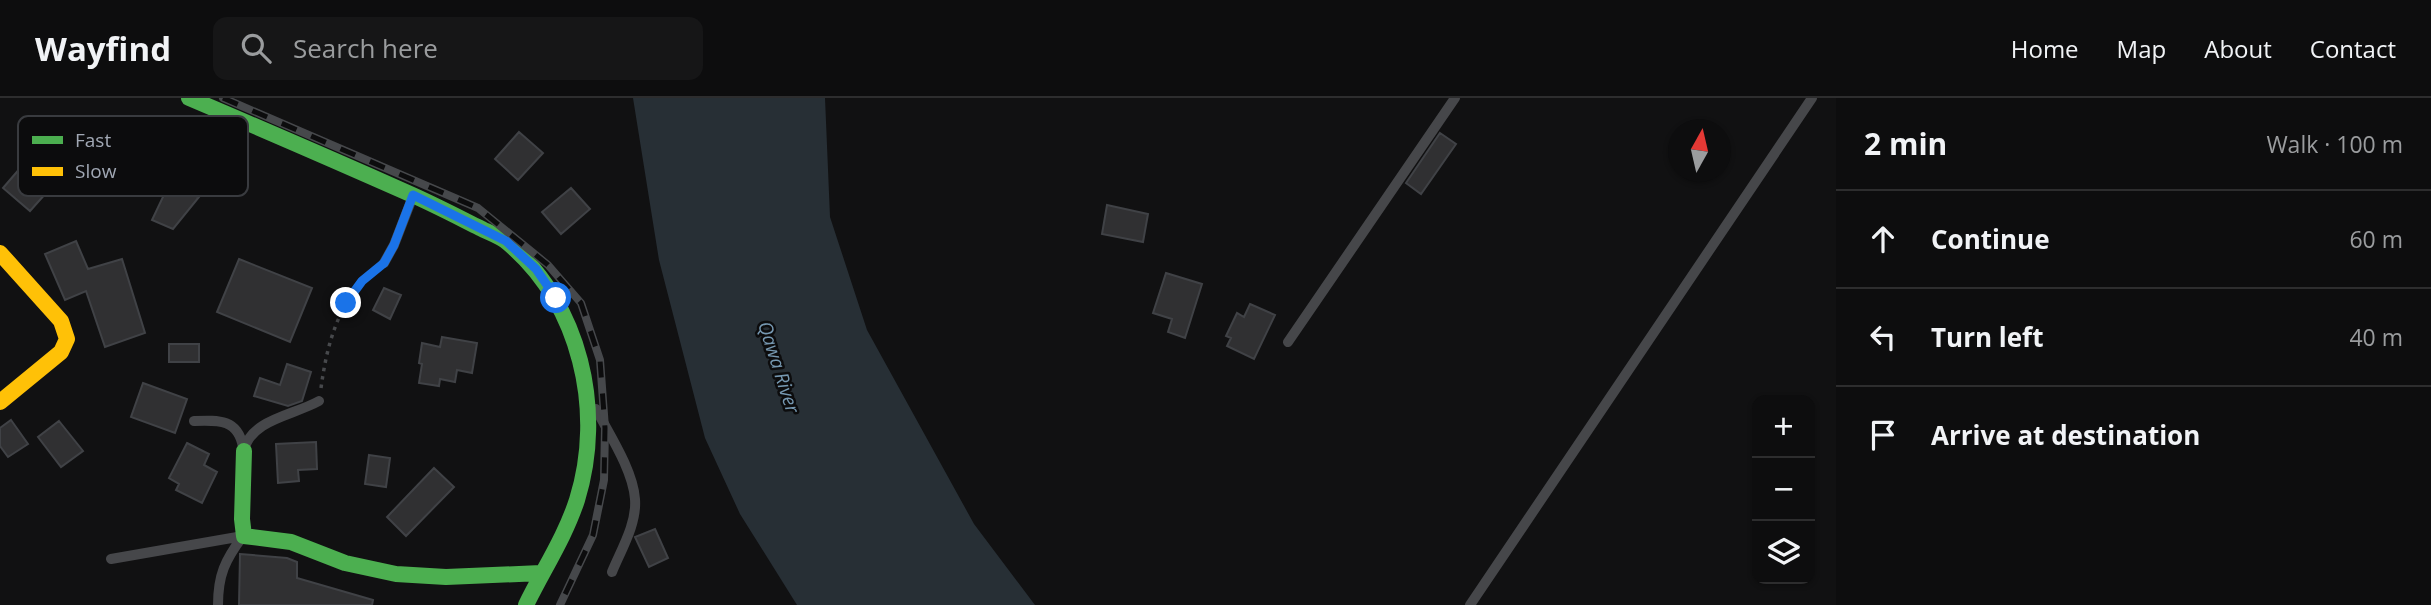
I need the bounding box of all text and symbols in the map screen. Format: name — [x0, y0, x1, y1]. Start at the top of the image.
search box — [213, 17, 703, 80]
text: Wayfind — [35, 26, 171, 71]
icon: search — [237, 29, 275, 67]
text: Search here — [293, 30, 438, 66]
text: Home — [2011, 32, 2079, 65]
text: Map — [2117, 32, 2166, 65]
text: About — [2204, 32, 2272, 65]
text: Contact — [2310, 32, 2396, 65]
legend — [18, 116, 248, 196]
north arrow — [1668, 119, 1731, 182]
text: 2 min — [1864, 123, 1947, 164]
text: Fast — [75, 127, 111, 153]
text: Walk · 100 m — [2266, 128, 2403, 160]
text: Slow — [75, 158, 117, 184]
icon: ahead — [1864, 220, 1902, 258]
text: Continue — [1931, 221, 2050, 257]
text: 60 m — [2349, 223, 2403, 255]
route start — [540, 282, 571, 313]
route end — [330, 287, 361, 318]
water label: Qawa River — [752, 318, 807, 418]
icon: left — [1864, 318, 1902, 356]
text: Turn left — [1931, 319, 2043, 355]
text: 40 m — [2349, 321, 2403, 353]
map controls — [1752, 395, 1815, 584]
button: + — [1752, 395, 1815, 458]
icon: arrive — [1864, 416, 1902, 454]
text: Arrive at destination — [1931, 417, 2200, 453]
button: − — [1752, 458, 1815, 521]
button: layers — [1752, 521, 1815, 584]

